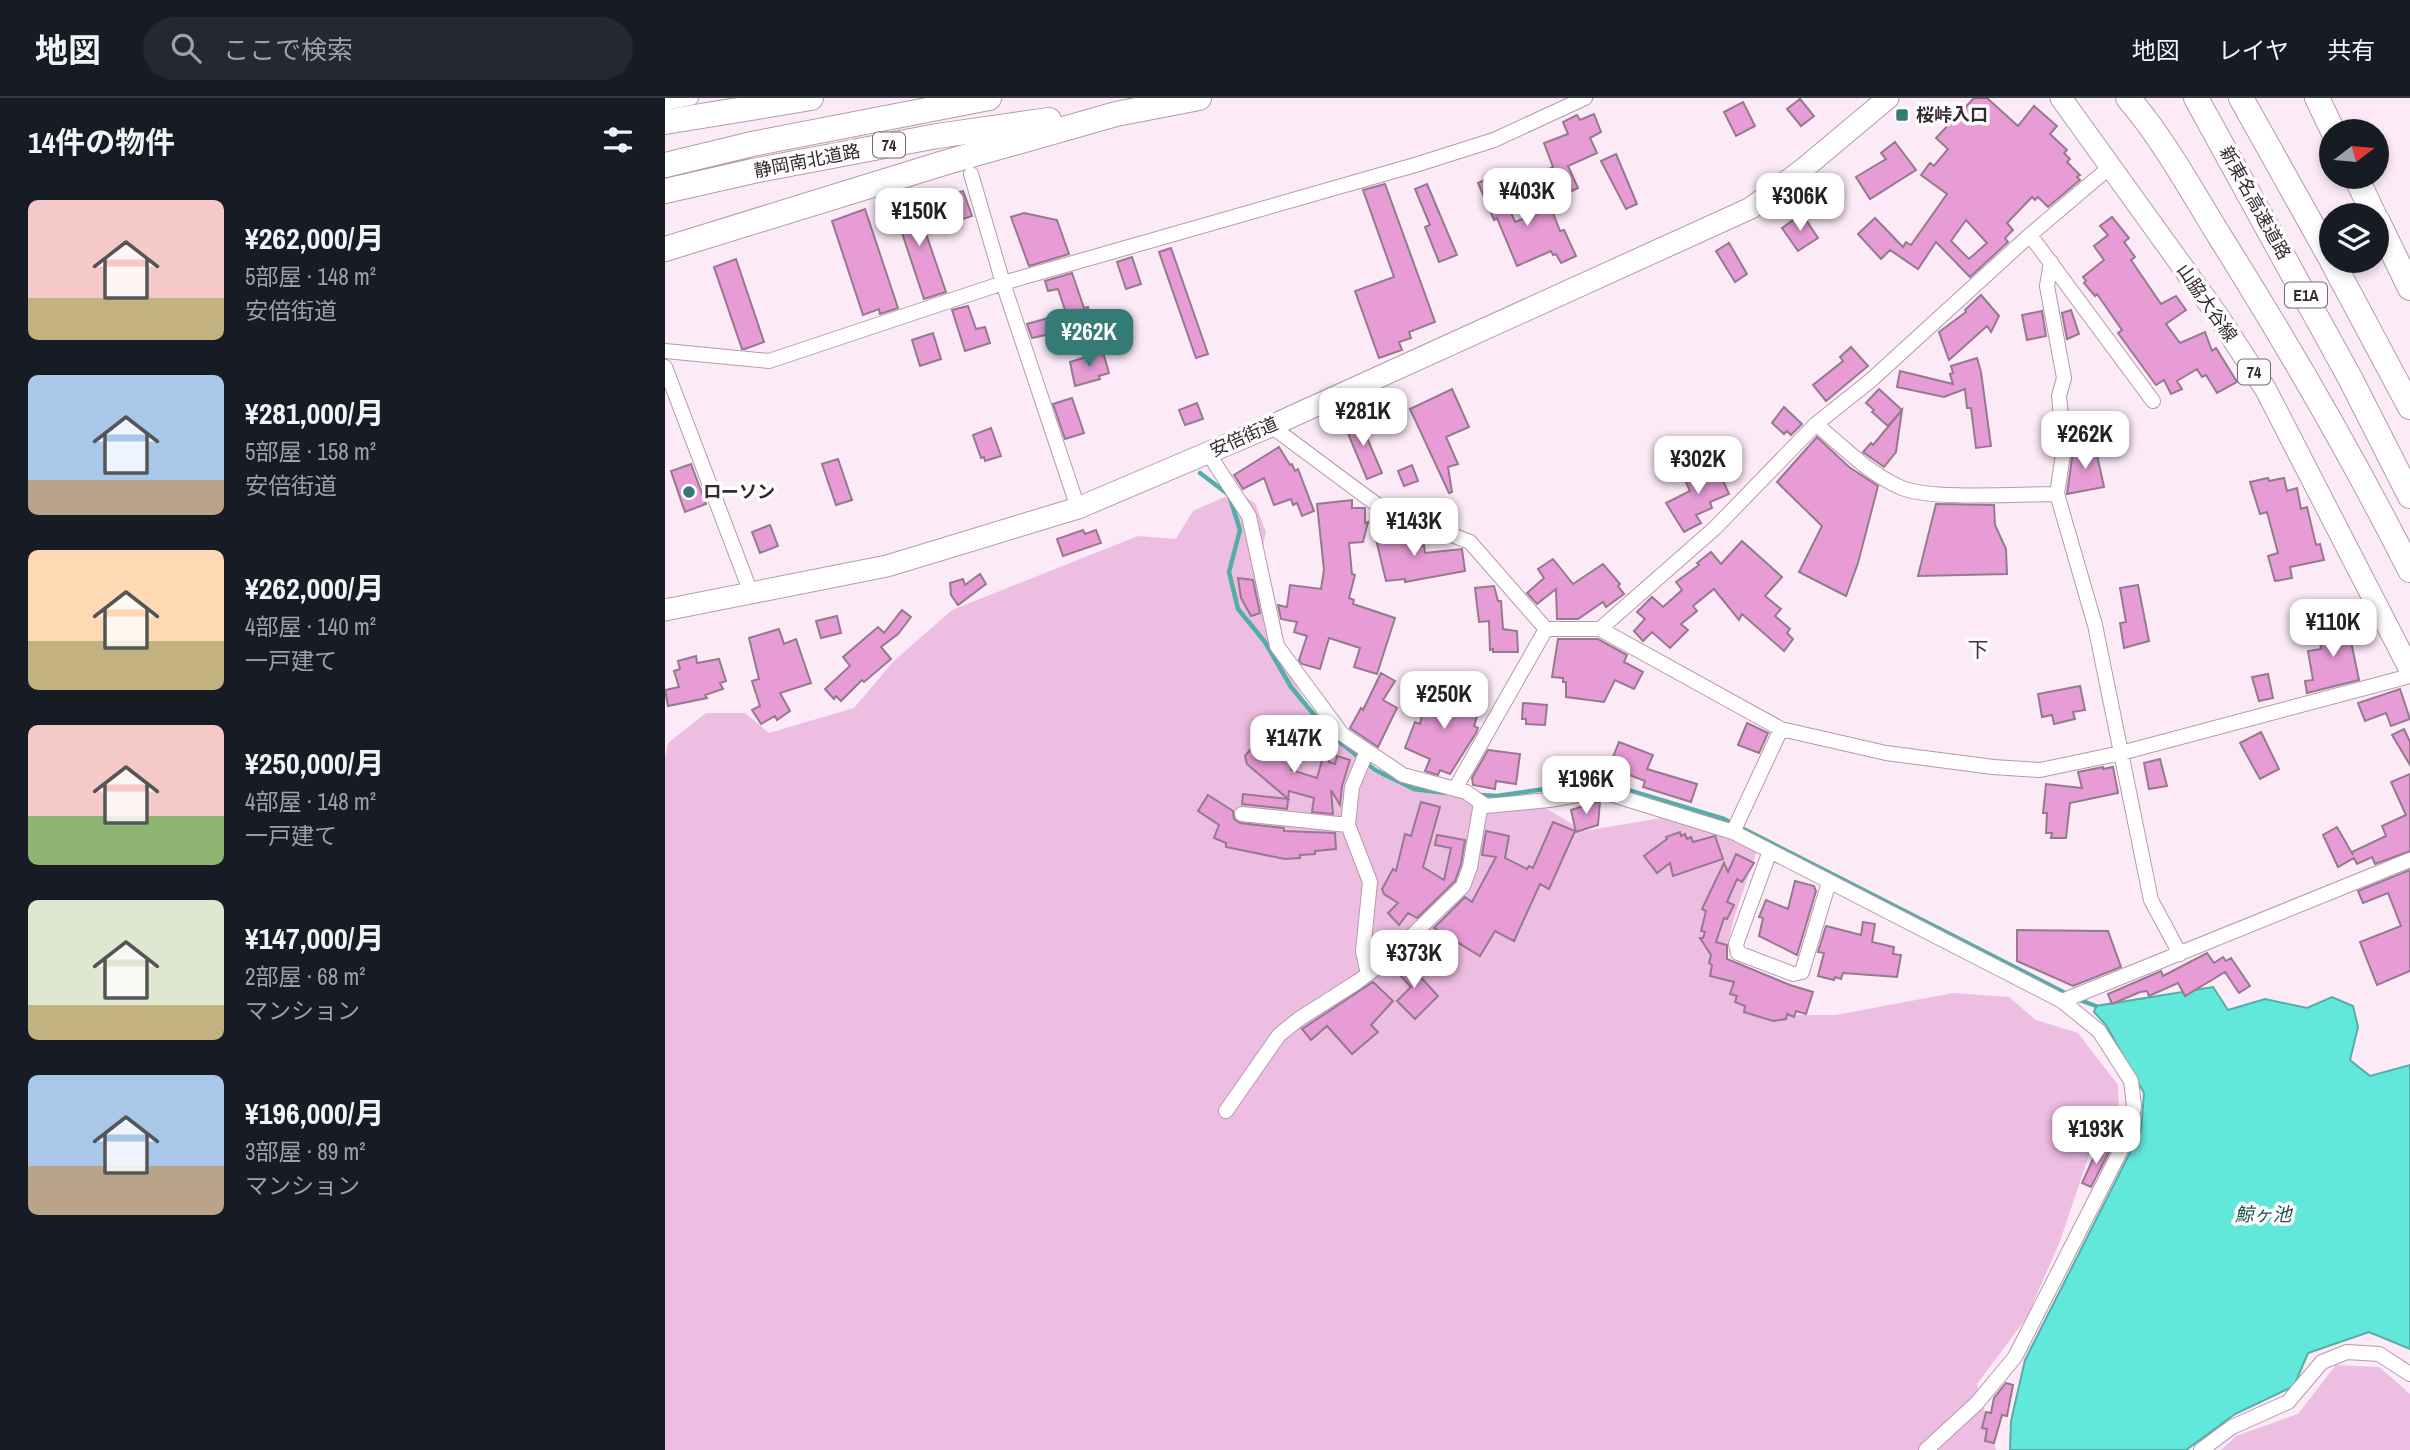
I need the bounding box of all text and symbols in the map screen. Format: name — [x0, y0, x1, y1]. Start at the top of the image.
search box — [143, 17, 633, 80]
text: 地図 — [35, 28, 101, 72]
icon: search — [167, 29, 205, 67]
text: ここで検索 — [223, 32, 353, 67]
text: 地図 — [2132, 34, 2180, 66]
text: レイヤ — [2218, 34, 2289, 66]
text: 共有 — [2327, 34, 2375, 66]
place label: 桜峠入口 — [1916, 102, 1988, 127]
marker: 桜峠入口 — [1894, 107, 1910, 123]
north arrow — [2319, 119, 2389, 189]
map controls — [2319, 119, 2389, 273]
icon: filters — [599, 121, 637, 159]
text: 14件の物件 — [28, 122, 175, 162]
road number: 74 — [873, 132, 905, 158]
street label: 静岡南北道路 — [752, 138, 862, 183]
street label: 新東名高速道路 — [2214, 142, 2297, 264]
pin: ¥403K — [1478, 169, 1576, 228]
pin: ¥306K — [1751, 174, 1849, 233]
text: ¥403K — [1499, 175, 1555, 206]
text: ¥306K — [1772, 180, 1828, 211]
pin: ¥150K — [870, 188, 968, 248]
text: ¥150K — [891, 195, 947, 226]
button: layers — [2319, 203, 2389, 273]
text: ¥262,000/月 — [245, 218, 384, 258]
icon: home — [84, 228, 168, 312]
street label: 山脇大谷線 — [2171, 259, 2243, 347]
text: 5部屋 · 148 m² — [245, 261, 376, 292]
road number: E1A — [2285, 282, 2327, 308]
text: 安倍街道 — [245, 295, 337, 326]
pin: ¥262K — [1040, 310, 1138, 369]
text: ¥262K — [1061, 316, 1117, 347]
road number: 74 — [2238, 360, 2270, 384]
pin: ¥281K — [1314, 388, 1412, 448]
text: ¥281,000/月 — [245, 393, 384, 433]
text: ¥281K — [1335, 395, 1391, 426]
icon: home — [84, 403, 168, 487]
street label: 安倍街道 — [1206, 410, 1282, 463]
pin: ¥262K — [2036, 412, 2134, 471]
text: ¥262K — [2057, 418, 2113, 449]
text: 5部屋 · 158 m² — [245, 436, 376, 467]
pin: ¥302K — [1649, 436, 1747, 496]
text: ¥302K — [1670, 443, 1726, 474]
text: 安倍街道 — [245, 470, 337, 501]
place label: ローソン — [703, 479, 775, 504]
marker: ローソン — [681, 484, 697, 500]
pin: ¥143K — [1365, 498, 1463, 558]
text: ¥143K — [1386, 505, 1442, 536]
text: ¥262,000/月 — [245, 568, 384, 608]
icon: home — [84, 578, 168, 662]
pin: ¥110K — [2284, 600, 2382, 659]
text: ¥110K — [2306, 606, 2360, 637]
text: 4部屋 · 140 m² — [245, 611, 376, 642]
district label: 下 — [1968, 635, 1989, 664]
text: 一戸建て — [245, 645, 337, 676]
pin: ¥250K — [1395, 672, 1493, 731]
text: ¥250K — [1416, 678, 1472, 709]
pin: ¥147K — [1245, 716, 1343, 775]
text: ¥147K — [1266, 722, 1322, 753]
text: ¥250,000/月 — [245, 743, 384, 783]
icon: home — [84, 753, 168, 837]
pin: ¥196K — [1537, 756, 1635, 816]
text: ¥196K — [1558, 763, 1614, 794]
text: 4部屋 · 148 m² — [245, 786, 376, 817]
text: 一戸建て — [245, 820, 337, 851]
text: ¥147,000/月 — [245, 918, 384, 958]
icon: home — [84, 928, 168, 1012]
pin: ¥373K — [1365, 930, 1463, 990]
text: ¥373K — [1386, 937, 1442, 968]
text: 2部屋 · 68 m² — [245, 961, 365, 992]
text: マンション — [245, 995, 360, 1026]
text: ¥196,000/月 — [245, 1093, 384, 1133]
icon: home — [84, 1103, 168, 1187]
pin: ¥193K — [2047, 1107, 2145, 1166]
text: ¥193K — [2068, 1113, 2124, 1144]
text: 3部屋 · 89 m² — [245, 1136, 365, 1167]
text: マンション — [245, 1170, 360, 1201]
water label: 鯨ヶ池 — [2234, 1201, 2293, 1227]

